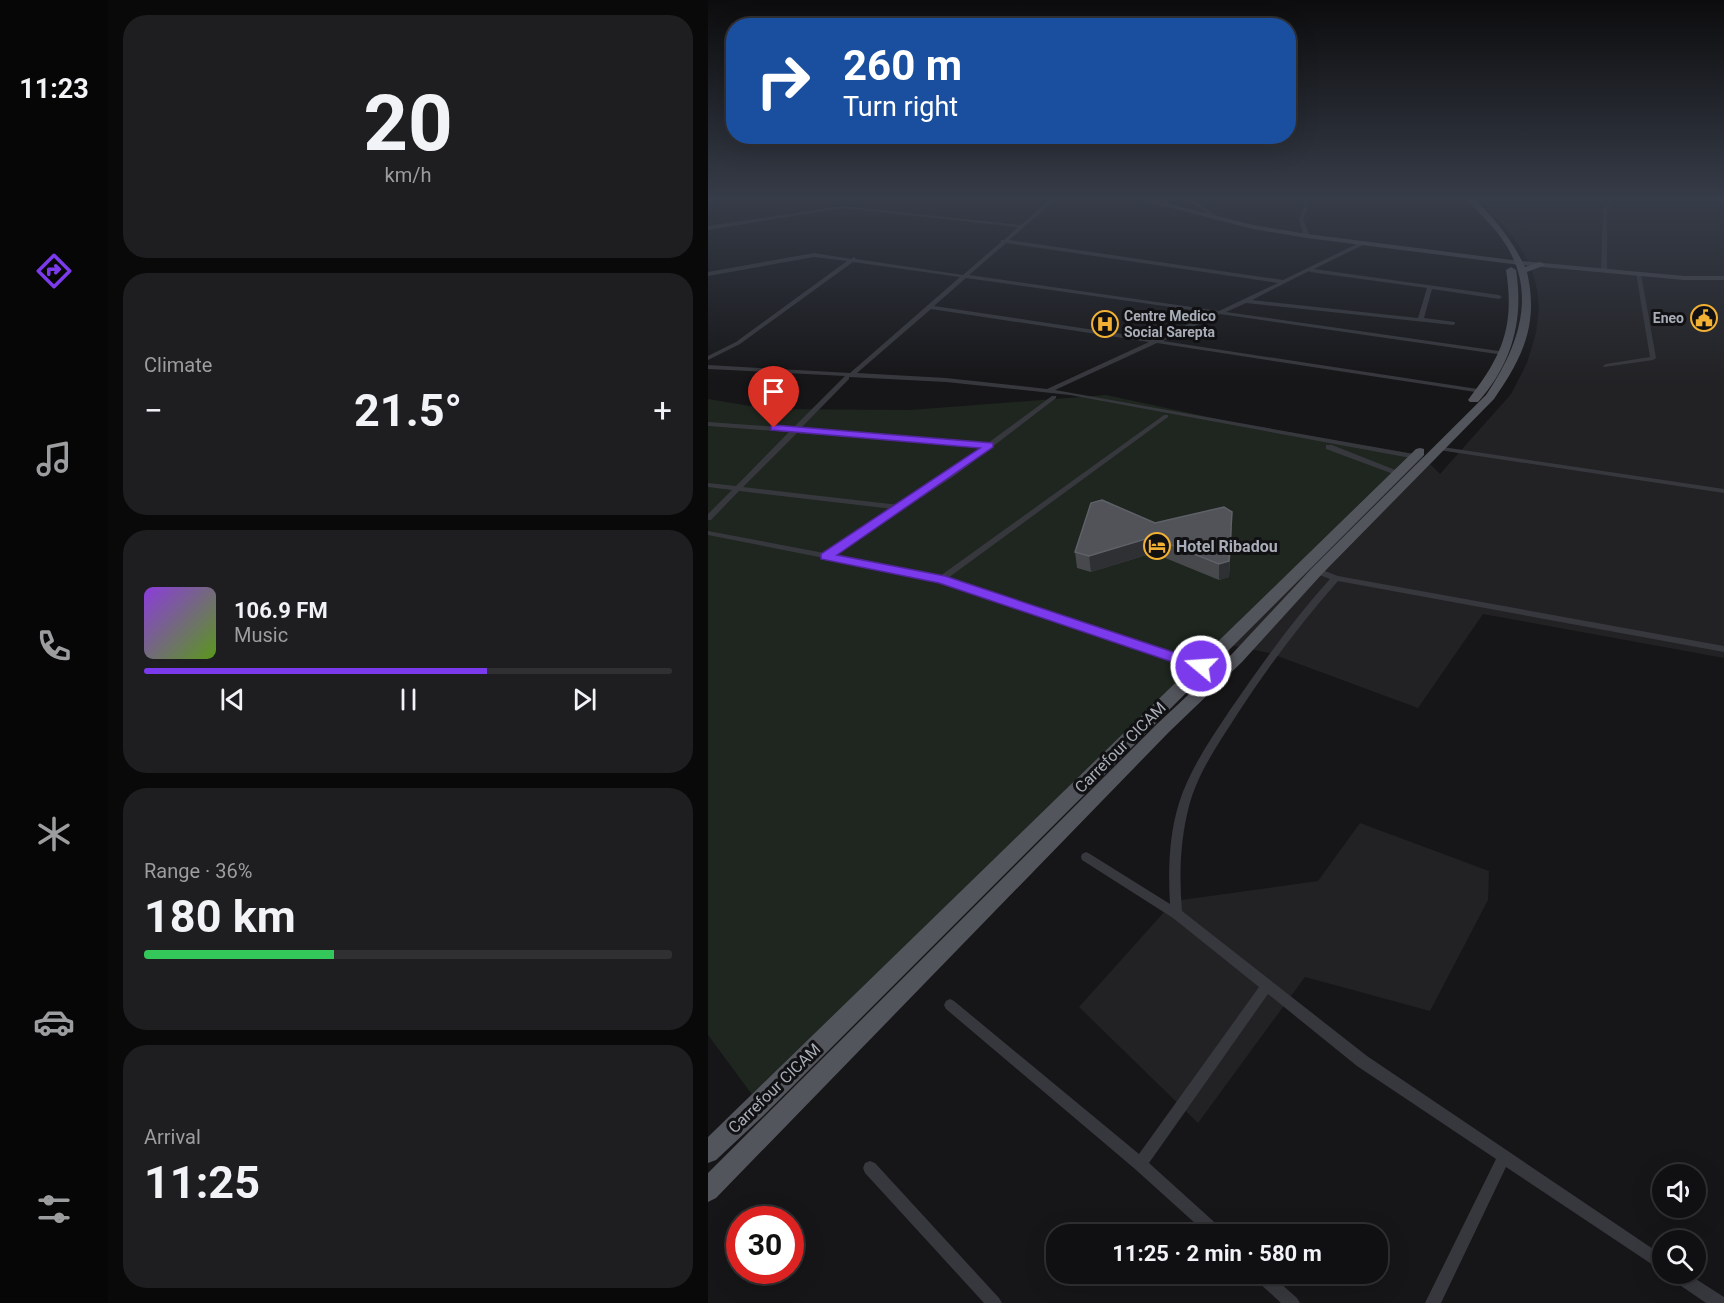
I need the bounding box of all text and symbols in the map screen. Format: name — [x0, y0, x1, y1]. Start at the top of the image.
text: 260 m — [843, 41, 962, 90]
icon: right — [744, 42, 822, 120]
text: 11:23 — [19, 73, 89, 105]
text: 20 — [363, 78, 453, 169]
text: Turn right — [843, 91, 958, 123]
text: km/h — [385, 163, 431, 187]
icon: directions — [33, 250, 75, 292]
public building icon: Eneo — [1689, 303, 1719, 333]
place label: Centre Medico Social Sarepta — [1124, 308, 1216, 340]
hospital icon: Centre Medico Social Sarepta — [1090, 309, 1120, 339]
place label: Eneo — [1653, 310, 1684, 326]
text: Climate — [144, 353, 212, 377]
pin — [748, 366, 799, 428]
icon: arrive — [757, 375, 790, 408]
text: 21.5° — [354, 384, 462, 437]
text: − — [144, 391, 163, 430]
text: + — [653, 391, 672, 430]
icon: music — [33, 438, 75, 480]
hotel icon: Hotel Ribadou — [1142, 531, 1172, 561]
place label: Hotel Ribadou — [1176, 537, 1278, 556]
text: 106.9 FM — [234, 598, 328, 623]
text: Music — [234, 623, 288, 647]
icon: phone — [33, 625, 75, 667]
position arrow — [1169, 634, 1233, 698]
icon: previous — [216, 683, 249, 716]
icon: pause — [392, 683, 425, 716]
icon: next — [568, 683, 601, 716]
street label: Carrefour CICAM — [1071, 698, 1170, 797]
icon: climate — [33, 813, 75, 855]
text: Range · 36% — [144, 859, 252, 883]
text: 180 km — [144, 890, 296, 943]
icon: car — [33, 1001, 75, 1043]
street label: Carrefour CICAM — [724, 1040, 824, 1137]
text: Arrival — [144, 1125, 201, 1149]
text: 11:25 — [144, 1156, 260, 1209]
map controls — [1652, 1164, 1706, 1284]
button: sound — [1652, 1164, 1706, 1218]
icon: filters — [33, 1188, 75, 1230]
speed limit sign: 30 — [726, 1206, 804, 1284]
button: search — [1652, 1230, 1706, 1284]
text: 11:25 · 2 min · 580 m — [1112, 1241, 1322, 1266]

